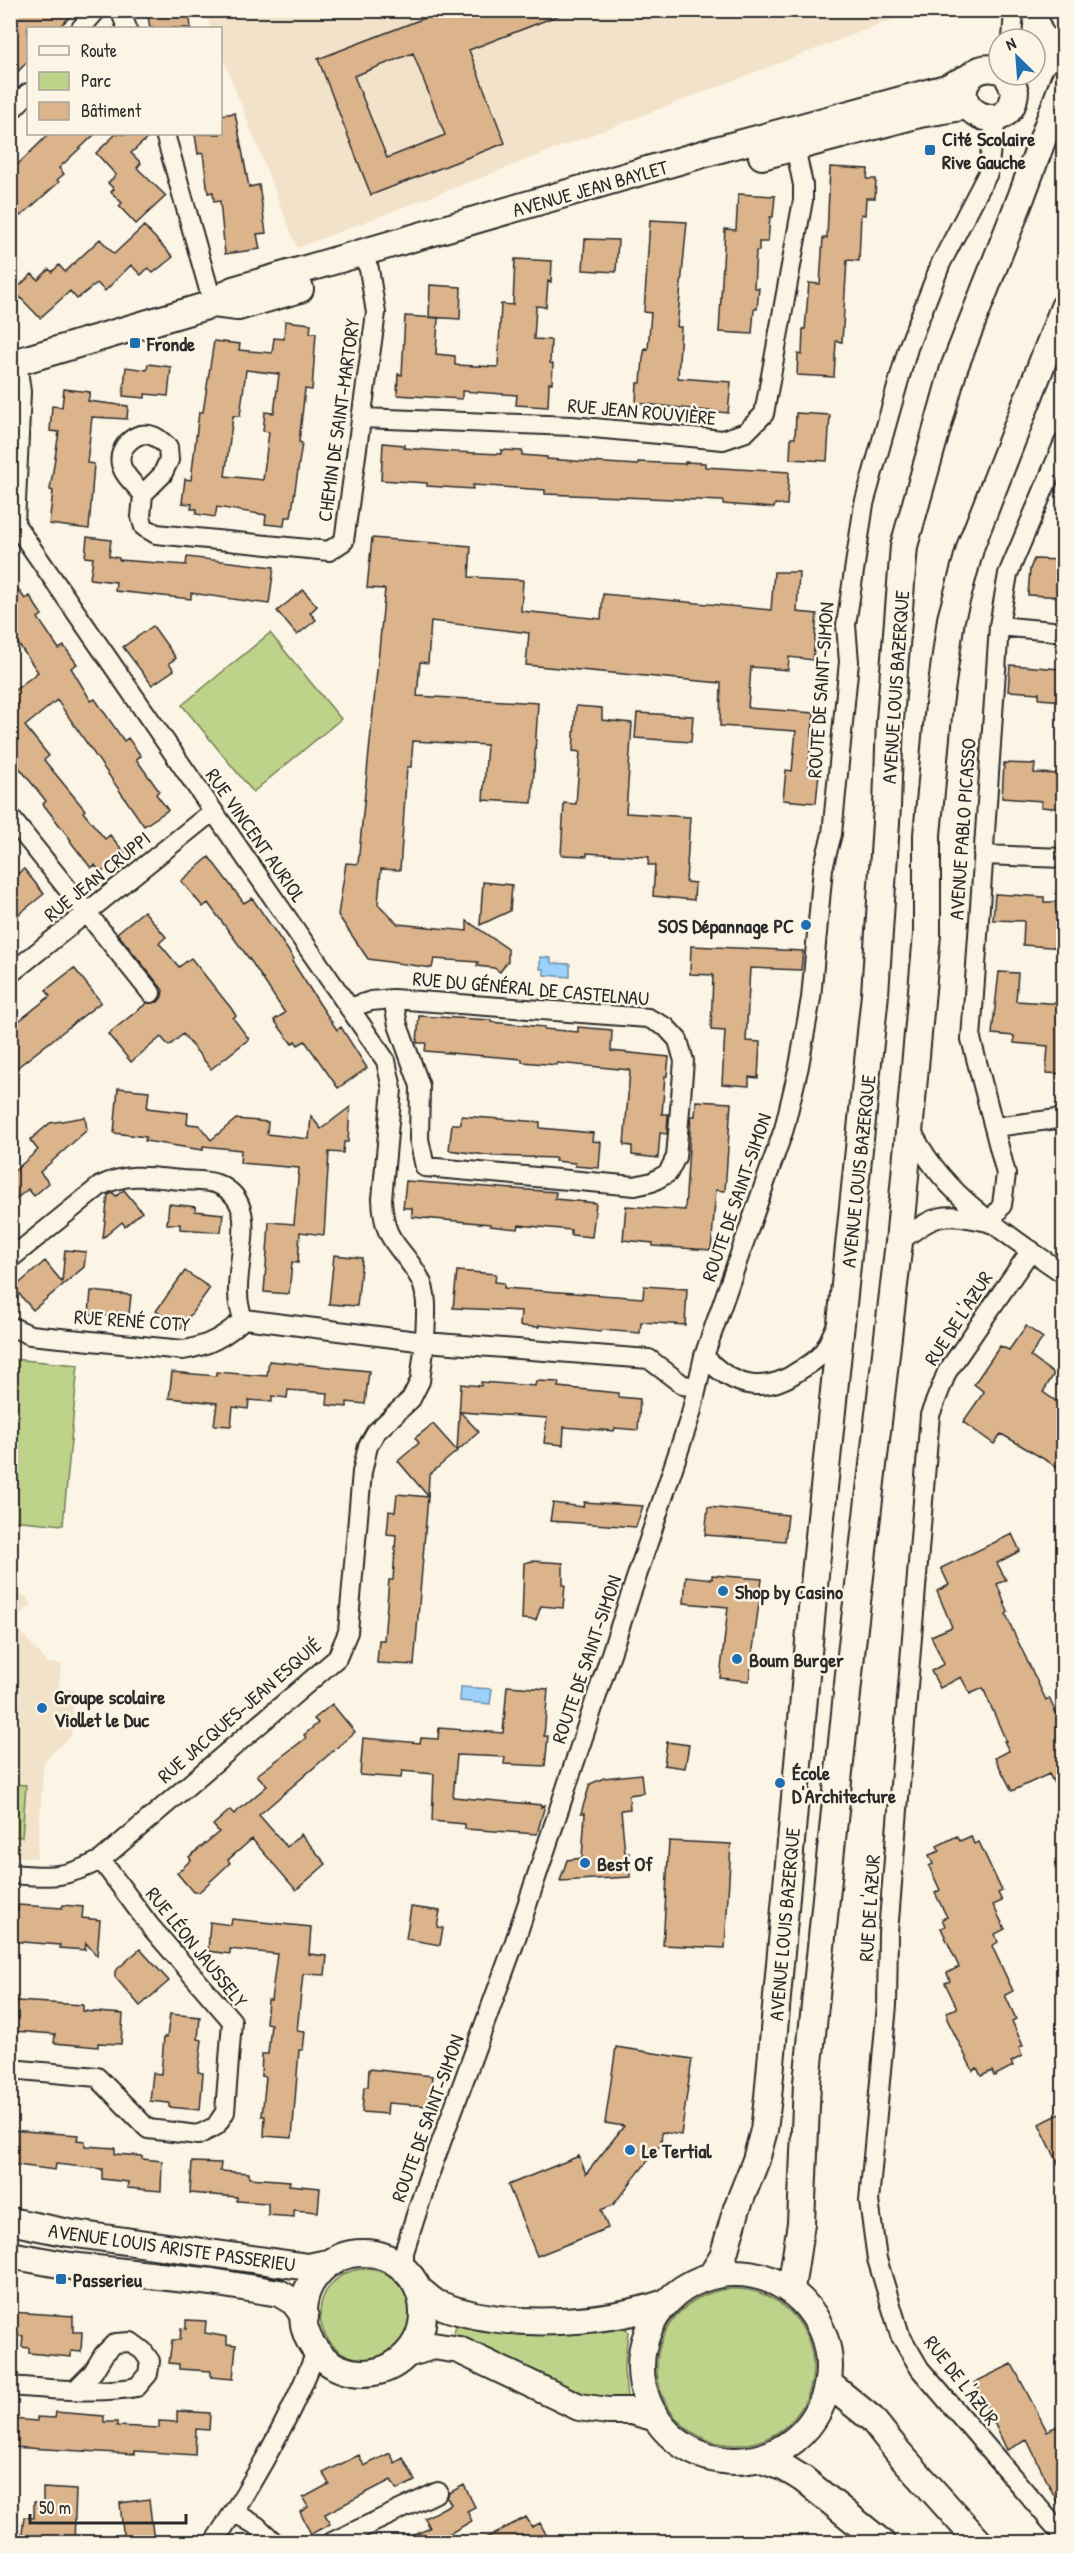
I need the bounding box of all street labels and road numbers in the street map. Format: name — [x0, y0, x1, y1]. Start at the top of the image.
street label: AVENUE JEAN BAYLET — [509, 153, 671, 223]
street label: CHEMIN DE SAINT-MARTORY — [310, 317, 366, 523]
street label: RUE JEAN ROUVIÈRE — [567, 391, 717, 431]
street label: AVENUE LOUIS BAZERQUE — [875, 589, 915, 785]
street label: ROUTE DE SAINT-SIMON — [800, 601, 840, 779]
street label: AVENUE PABLO PICASSO — [942, 737, 982, 921]
street label: RUE VINCENT AURIOL — [200, 763, 312, 907]
street label: RUE JEAN CRUPPI — [38, 825, 156, 927]
street label: RUE DU GÉNÉRAL DE CASTELNAU — [412, 964, 650, 1012]
street label: AVENUE LOUIS BAZERQUE — [834, 1073, 882, 1269]
street label: ROUTE DE SAINT-SIMON — [695, 1109, 777, 1285]
street label: RUE DE L'AZUR — [917, 1266, 999, 1370]
street label: RUE RENÉ COTY — [73, 1302, 191, 1338]
street label: ROUTE DE SAINT-SIMON — [545, 1571, 627, 1747]
street label: RUE JACQUES-JEAN ESQUIÉ — [151, 1631, 327, 1789]
street label: AVENUE LOUIS BAZERQUE — [762, 1826, 806, 2022]
street label: RUE DE L'AZUR — [852, 1854, 886, 1962]
street label: RUE LÉON JAUSSELY — [140, 1881, 254, 2013]
street label: ROUTE DE SAINT-SIMON — [384, 2031, 470, 2205]
street label: AVENUE LOUIS ARISTE PASSERIEU — [47, 2216, 297, 2278]
street label: RUE DE L'AZUR — [918, 2329, 1006, 2431]

